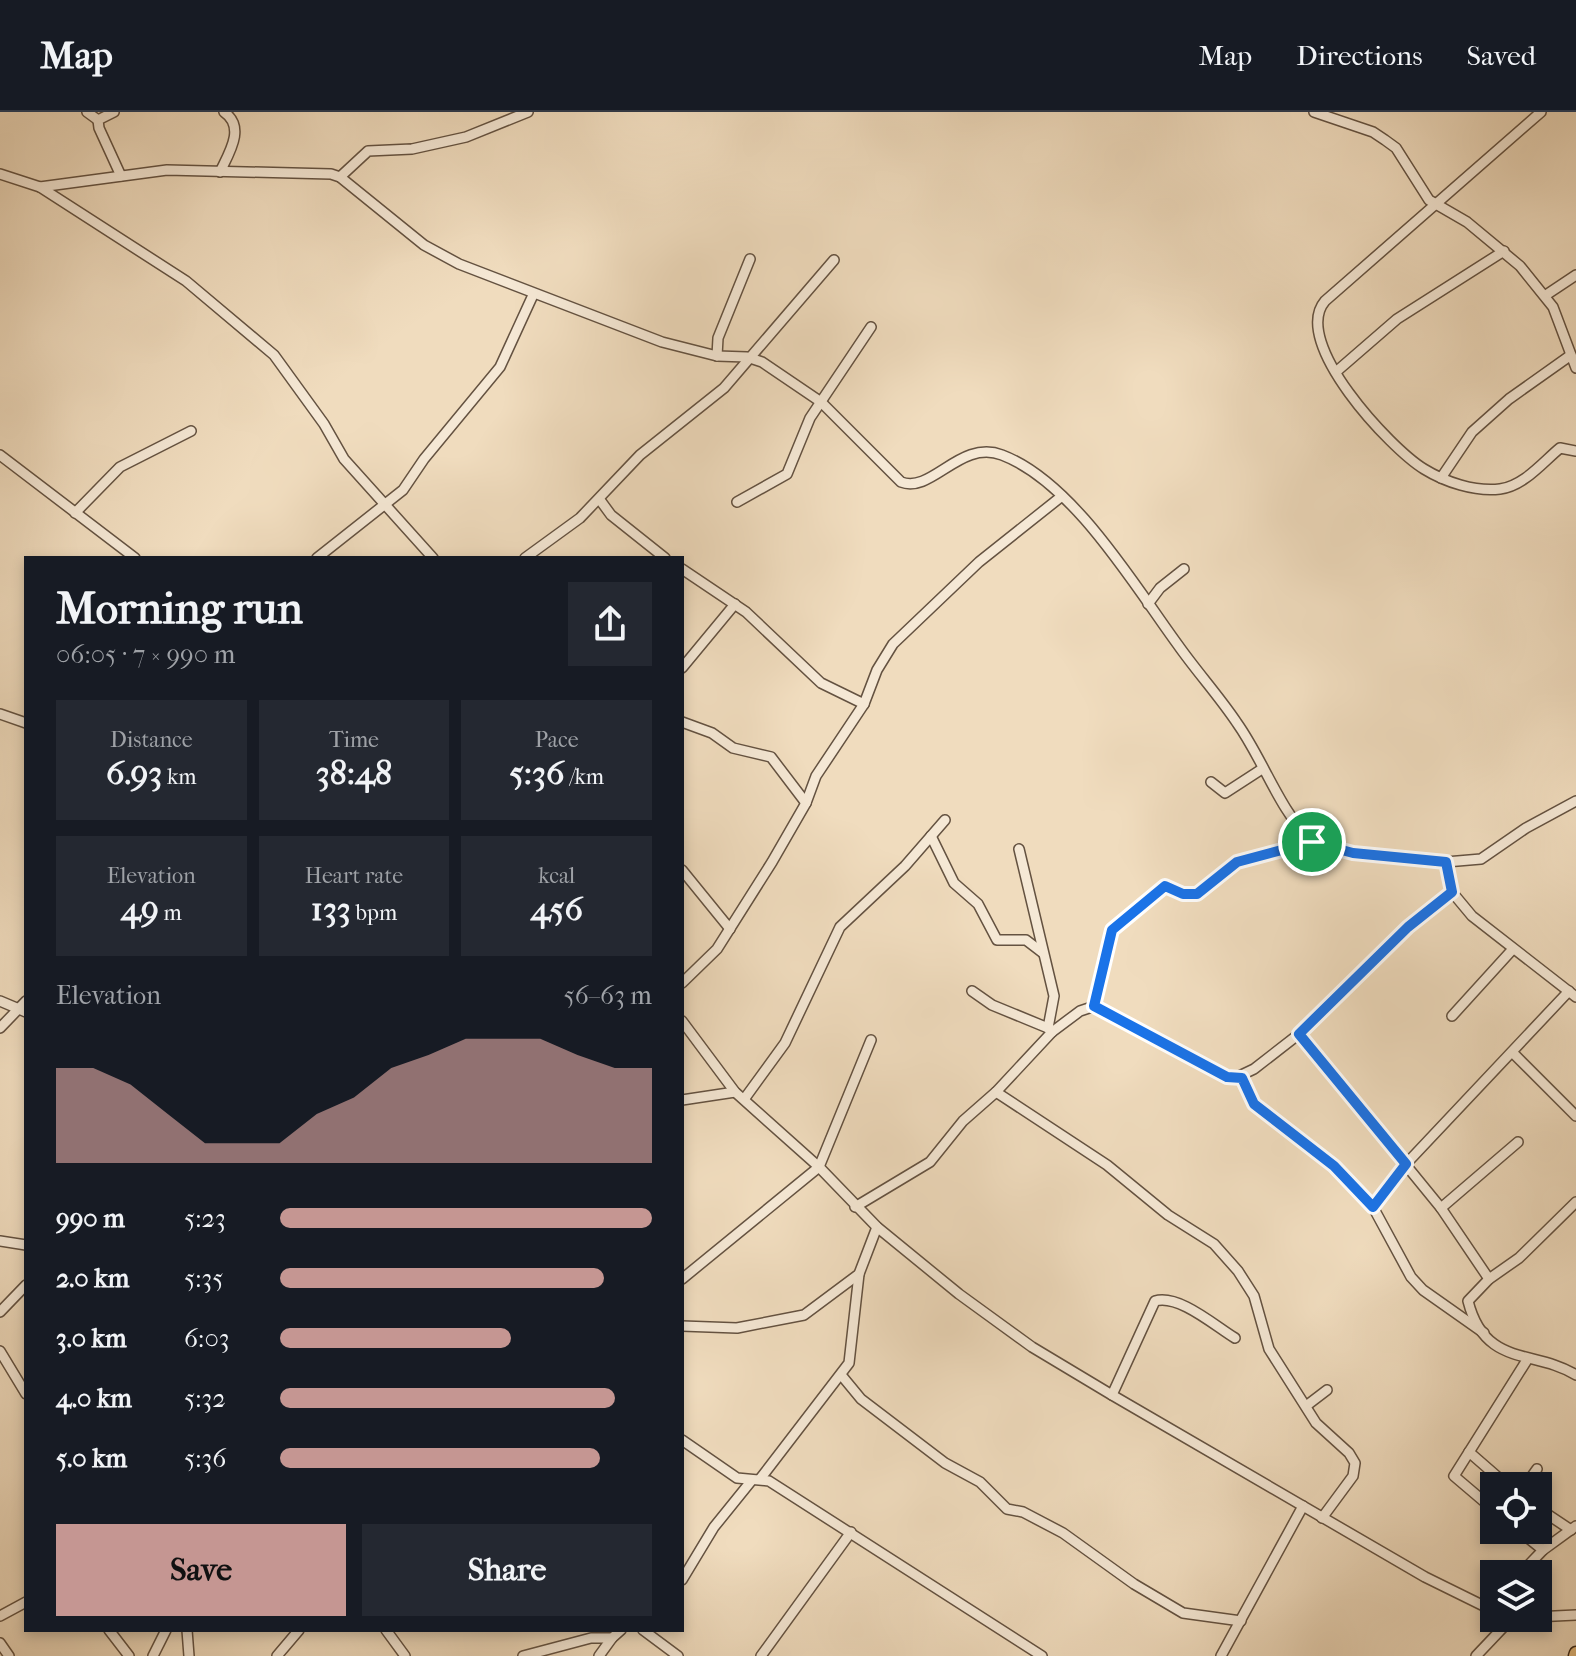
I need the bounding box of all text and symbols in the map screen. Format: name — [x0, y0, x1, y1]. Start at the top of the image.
text: Map — [40, 33, 113, 78]
text: Map — [1199, 39, 1252, 72]
text: Directions — [1296, 39, 1423, 72]
text: Saved — [1467, 39, 1536, 72]
button: share — [568, 582, 652, 666]
text: Morning run — [56, 583, 303, 634]
text: 06:05 · 7 × 990 m — [56, 639, 235, 670]
text: Distance — [110, 727, 193, 753]
text: Time — [329, 727, 379, 753]
text: Pace — [535, 727, 579, 753]
text: 6.93 — [106, 753, 162, 793]
text: 38:48 — [316, 753, 392, 793]
text: 5:36 — [509, 753, 564, 793]
text: km — [162, 764, 197, 790]
text: /km — [564, 764, 604, 790]
pin — [1278, 808, 1346, 876]
icon: arrive — [1290, 820, 1334, 864]
text: Elevation — [107, 863, 196, 889]
text: Heart rate — [305, 863, 403, 889]
text: kcal — [538, 863, 575, 889]
text: 49 — [121, 889, 159, 929]
text: 133 — [311, 889, 351, 929]
text: 456 — [531, 889, 583, 929]
text: m — [159, 900, 182, 926]
text: bpm — [351, 900, 397, 926]
text: Elevation — [56, 980, 161, 1011]
text: 56–63 m — [563, 980, 652, 1011]
text: 990 m — [56, 1203, 125, 1234]
text: 5:23 — [184, 1203, 226, 1234]
text: 2.0 km — [56, 1263, 129, 1294]
text: 5:35 — [184, 1263, 223, 1294]
text: 3.0 km — [56, 1323, 127, 1354]
text: 6:03 — [184, 1323, 229, 1354]
text: 4.0 km — [56, 1383, 132, 1414]
text: 5:32 — [184, 1383, 226, 1414]
text: 5.0 km — [56, 1443, 127, 1474]
text: 5:36 — [184, 1443, 226, 1474]
map controls — [1480, 1472, 1552, 1632]
button: locate — [1480, 1472, 1552, 1544]
button: Save — [56, 1524, 346, 1616]
button: Share — [362, 1524, 652, 1616]
button: layers — [1480, 1560, 1552, 1632]

